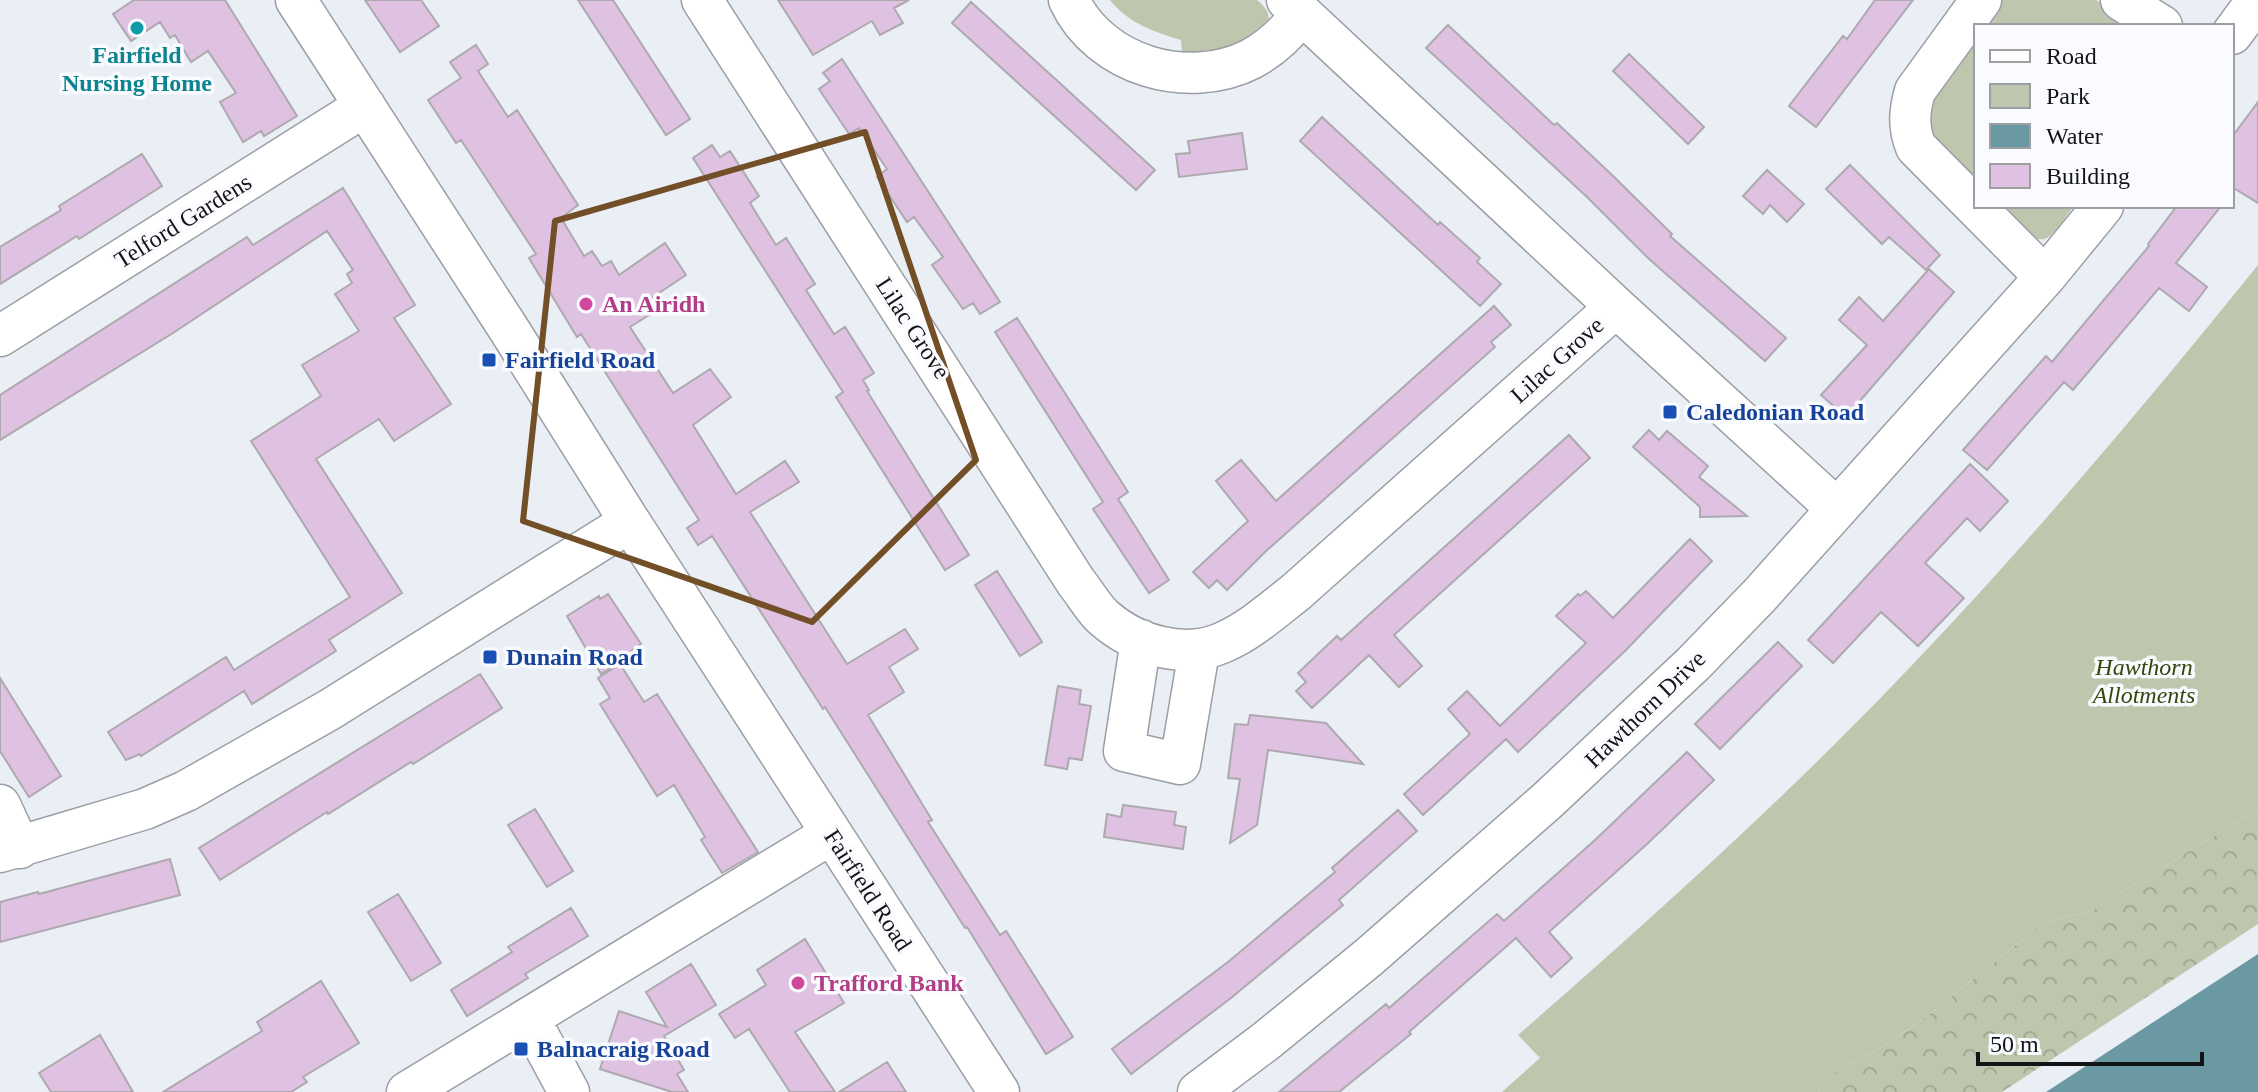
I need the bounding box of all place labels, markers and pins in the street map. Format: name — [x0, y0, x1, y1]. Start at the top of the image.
marker: Fairfield Nursing Home — [128, 19, 146, 37]
place label: Fairfield Nursing Home — [62, 42, 212, 96]
place label: An Airidh — [602, 291, 705, 317]
marker: An Airidh — [577, 295, 595, 313]
place label: Fairfield Road — [505, 347, 656, 373]
marker: Fairfield Road — [480, 351, 498, 369]
place label: Caledonian Road — [1686, 399, 1865, 425]
marker: Caledonian Road — [1661, 403, 1679, 421]
place label: Dunain Road — [506, 644, 643, 670]
marker: Dunain Road — [481, 648, 499, 666]
place label: Trafford Bank — [814, 970, 964, 996]
marker: Trafford Bank — [789, 974, 807, 992]
place label: Balnacraig Road — [537, 1036, 710, 1062]
marker: Balnacraig Road — [512, 1040, 530, 1058]

